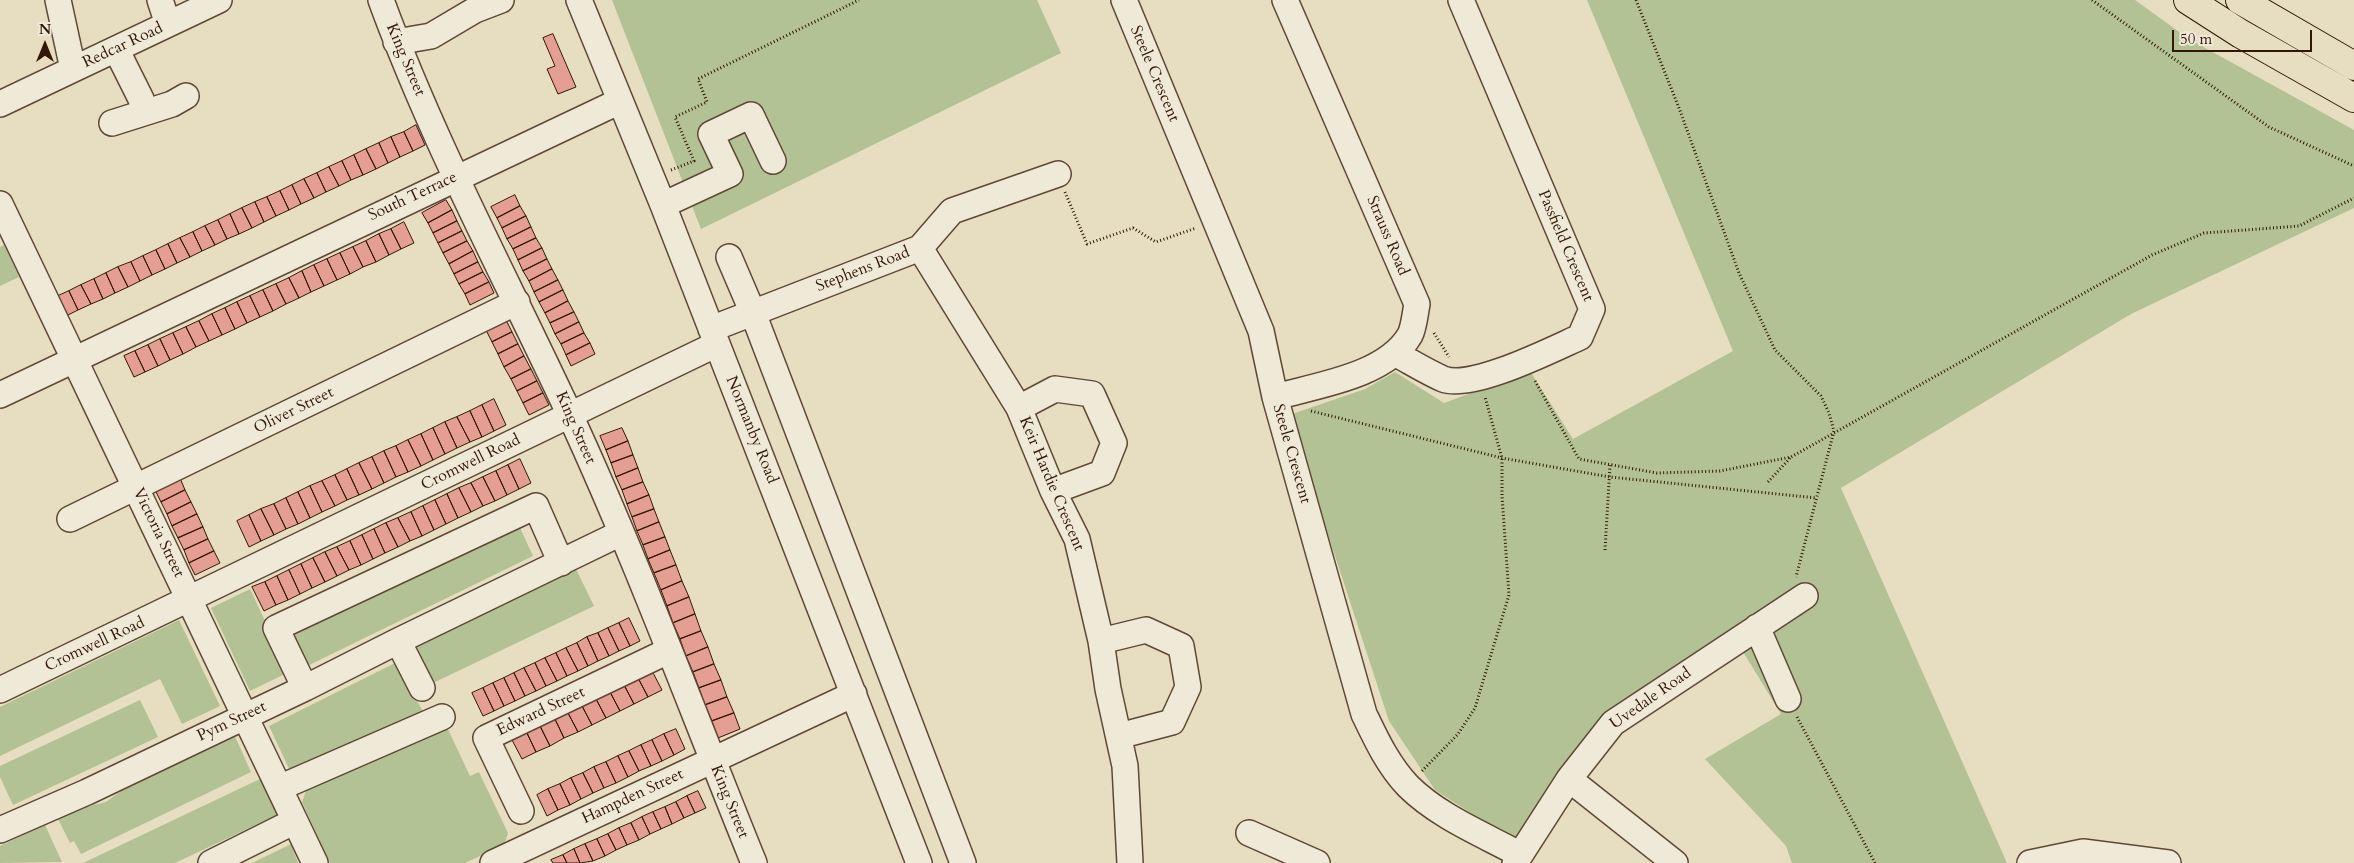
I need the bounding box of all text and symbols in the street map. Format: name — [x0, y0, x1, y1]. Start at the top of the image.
street label: Redcar Road — [80, 19, 166, 73]
north arrow — [20, 20, 70, 70]
text: N — [39, 20, 51, 39]
scale bar — [2174, 20, 2314, 52]
street label: King Street — [381, 21, 429, 99]
street label: Steele Crescent — [1125, 23, 1183, 125]
text: 50 m — [2180, 29, 2212, 49]
street label: South Terrace — [366, 168, 460, 226]
street label: Passfield Crescent — [1533, 187, 1597, 305]
street label: Strauss Road — [1362, 193, 1412, 279]
street label: Stephens Road — [813, 243, 913, 297]
street label: Normanby Road — [721, 373, 781, 487]
street label: Oliver Street — [251, 383, 337, 439]
street label: King Street — [551, 389, 599, 467]
street label: Steele Crescent — [1268, 402, 1314, 506]
street label: Keir Hardie Crescent — [1014, 414, 1088, 554]
street label: Cromwell Road — [418, 431, 524, 495]
street label: Victoria Street — [128, 485, 188, 581]
street label: Cromwell Road — [42, 613, 148, 677]
street label: Uvedale Road — [1607, 664, 1695, 734]
street label: Edward Street — [494, 683, 588, 741]
street label: Pym Street — [194, 698, 270, 746]
street label: King Street — [706, 763, 752, 841]
street label: Hampden Street — [579, 765, 687, 829]

